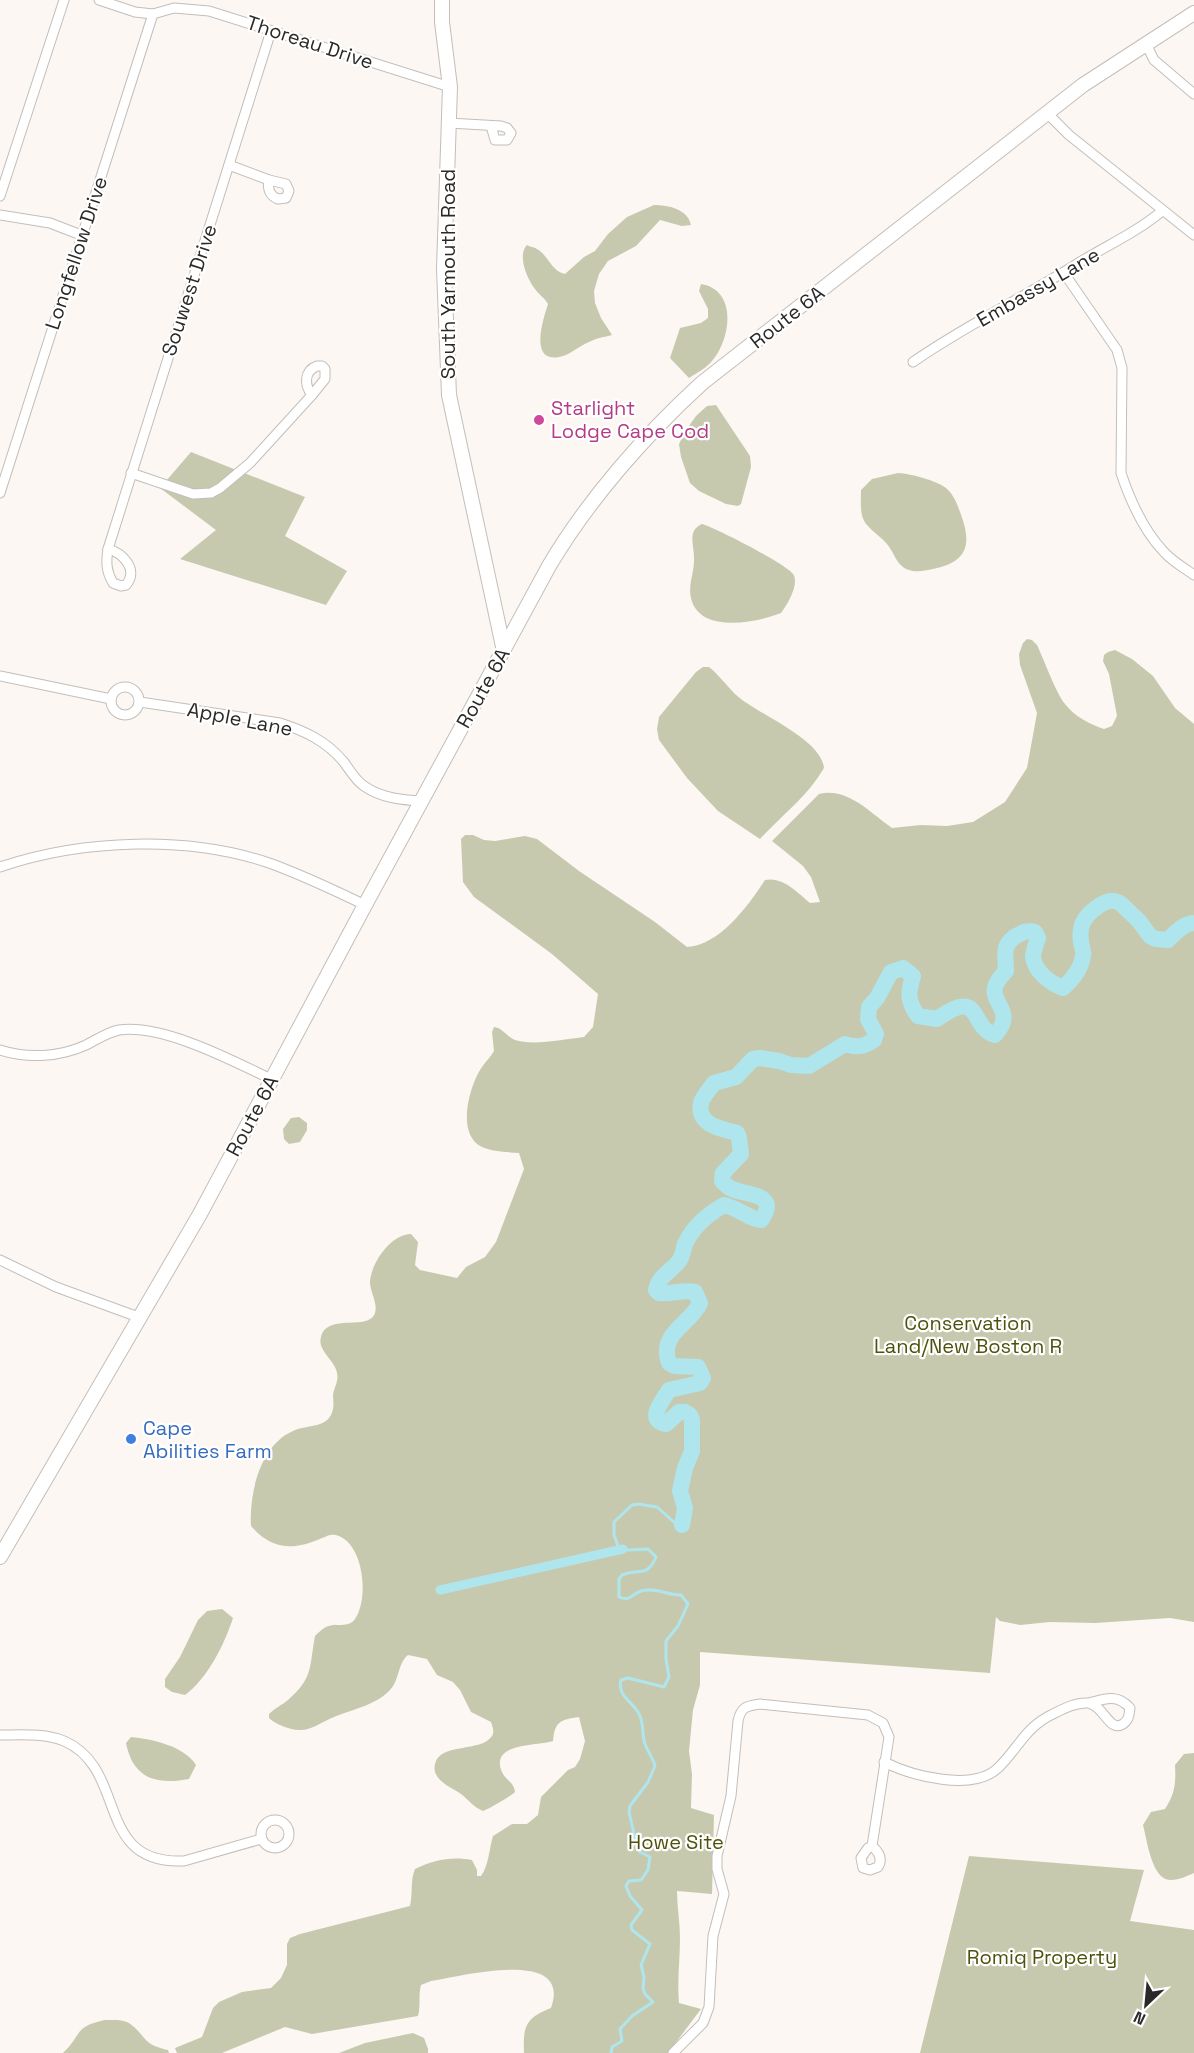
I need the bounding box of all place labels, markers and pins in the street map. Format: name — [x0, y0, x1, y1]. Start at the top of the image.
place label: Starlight Lodge Cape Cod — [551, 395, 709, 444]
marker: Starlight Lodge Cape Cod — [532, 413, 546, 427]
place label: Cape Abilities Farm — [143, 1415, 272, 1464]
marker: Cape Abilities Farm — [124, 1432, 138, 1446]

